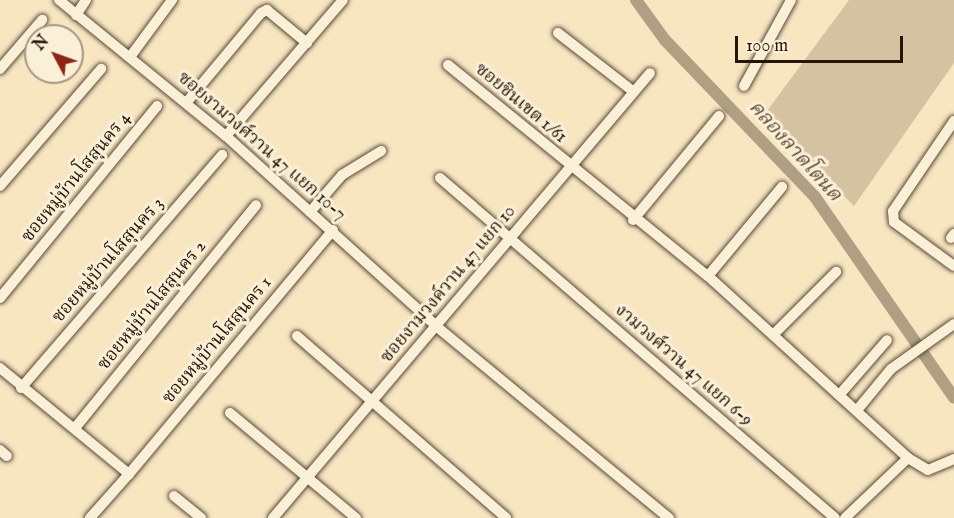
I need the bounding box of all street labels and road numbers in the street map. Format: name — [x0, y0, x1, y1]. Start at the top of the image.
street label: ซอยชินเขต 1/61 — [470, 59, 570, 149]
street label: ซอยงามวงศ์วาน 47 แยก 10-7 — [172, 68, 350, 226]
street label: ซอยหมู่บ้านโสสุนคร 4 — [18, 109, 136, 247]
street label: ซอยหมู่บ้านโสสุนคร 3 — [49, 194, 169, 328]
street label: ซอยงามวงค์วาน 47 แยก 10 — [377, 202, 521, 368]
street label: ซอยหมู่บ้านโสสุนคร 2 — [94, 237, 212, 375]
street label: ซอยหมู่บ้านโสสุนคร 1 — [159, 273, 277, 409]
street label: งามวงศ์วาน 47 แยก 6-9 — [610, 300, 756, 432]

